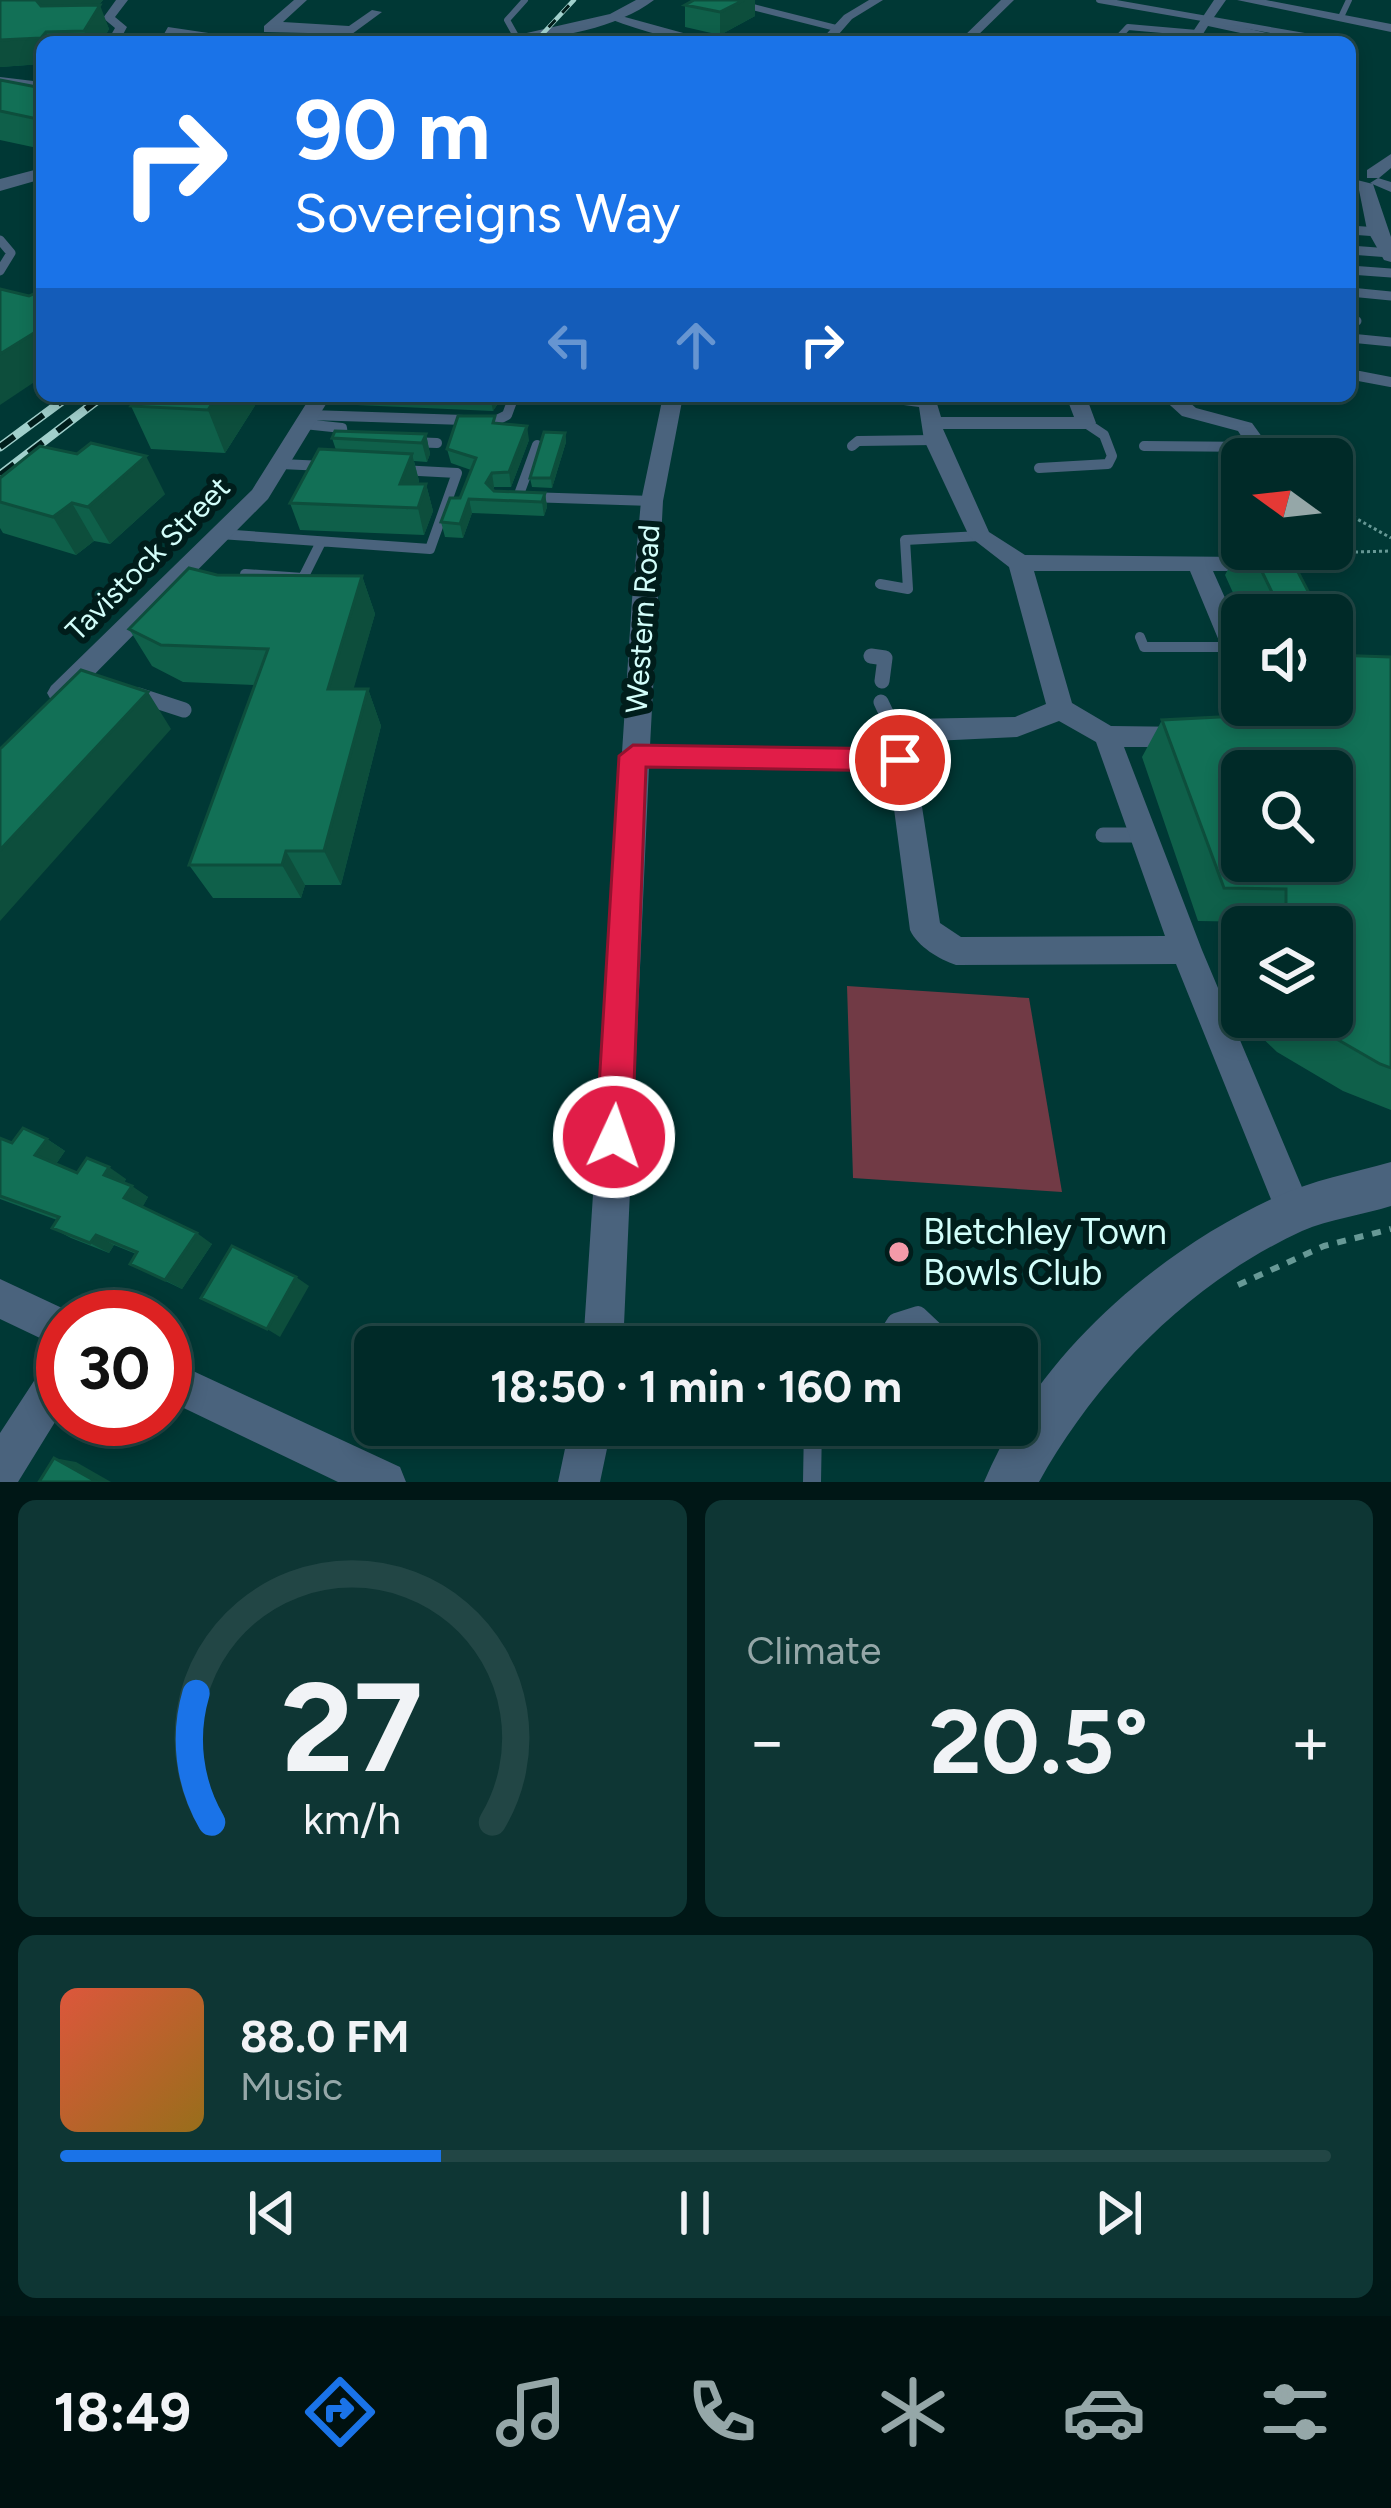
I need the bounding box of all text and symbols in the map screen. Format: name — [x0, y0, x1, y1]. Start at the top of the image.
text: 90 m — [294, 79, 490, 180]
icon: right — [96, 84, 252, 240]
text: Sovereigns Way — [294, 181, 680, 246]
icon: left — [537, 312, 603, 378]
icon: ahead — [663, 312, 729, 378]
icon: right — [789, 312, 855, 378]
north arrow — [1221, 438, 1353, 570]
map controls — [1221, 438, 1353, 1038]
street label: Tavistock Street — [58, 469, 238, 649]
street label: Western Road — [617, 523, 668, 714]
button: sound — [1221, 594, 1353, 726]
pin — [849, 709, 951, 811]
icon: arrive — [867, 727, 933, 793]
button: search — [1221, 750, 1353, 882]
button: layers — [1221, 906, 1353, 1038]
position arrow — [551, 1074, 677, 1200]
place label: Bletchley Town Bowls Club — [923, 1210, 1167, 1294]
marker: Bletchley Town Bowls Club — [886, 1239, 912, 1265]
speed limit sign: 30 — [36, 1290, 192, 1446]
text: 18:50 · 1 min · 160 m — [490, 1359, 902, 1413]
text: Climate — [747, 1627, 881, 1674]
text: 27 — [281, 1652, 423, 1802]
text: 20.5° — [929, 1687, 1148, 1796]
text: − — [747, 1701, 788, 1781]
text: + — [1290, 1701, 1331, 1781]
text: km/h — [303, 1792, 401, 1844]
text: 88.0 FM — [240, 2009, 410, 2063]
text: Music — [240, 2063, 343, 2110]
icon: previous — [239, 2180, 305, 2246]
icon: pause — [662, 2180, 728, 2246]
icon: next — [1086, 2180, 1152, 2246]
icon: directions — [298, 2370, 382, 2454]
icon: music — [489, 2370, 573, 2454]
icon: phone — [680, 2370, 764, 2454]
icon: climate — [871, 2370, 955, 2454]
icon: car — [1062, 2370, 1146, 2454]
icon: filters — [1253, 2370, 1337, 2454]
text: 18:49 — [54, 2380, 191, 2445]

